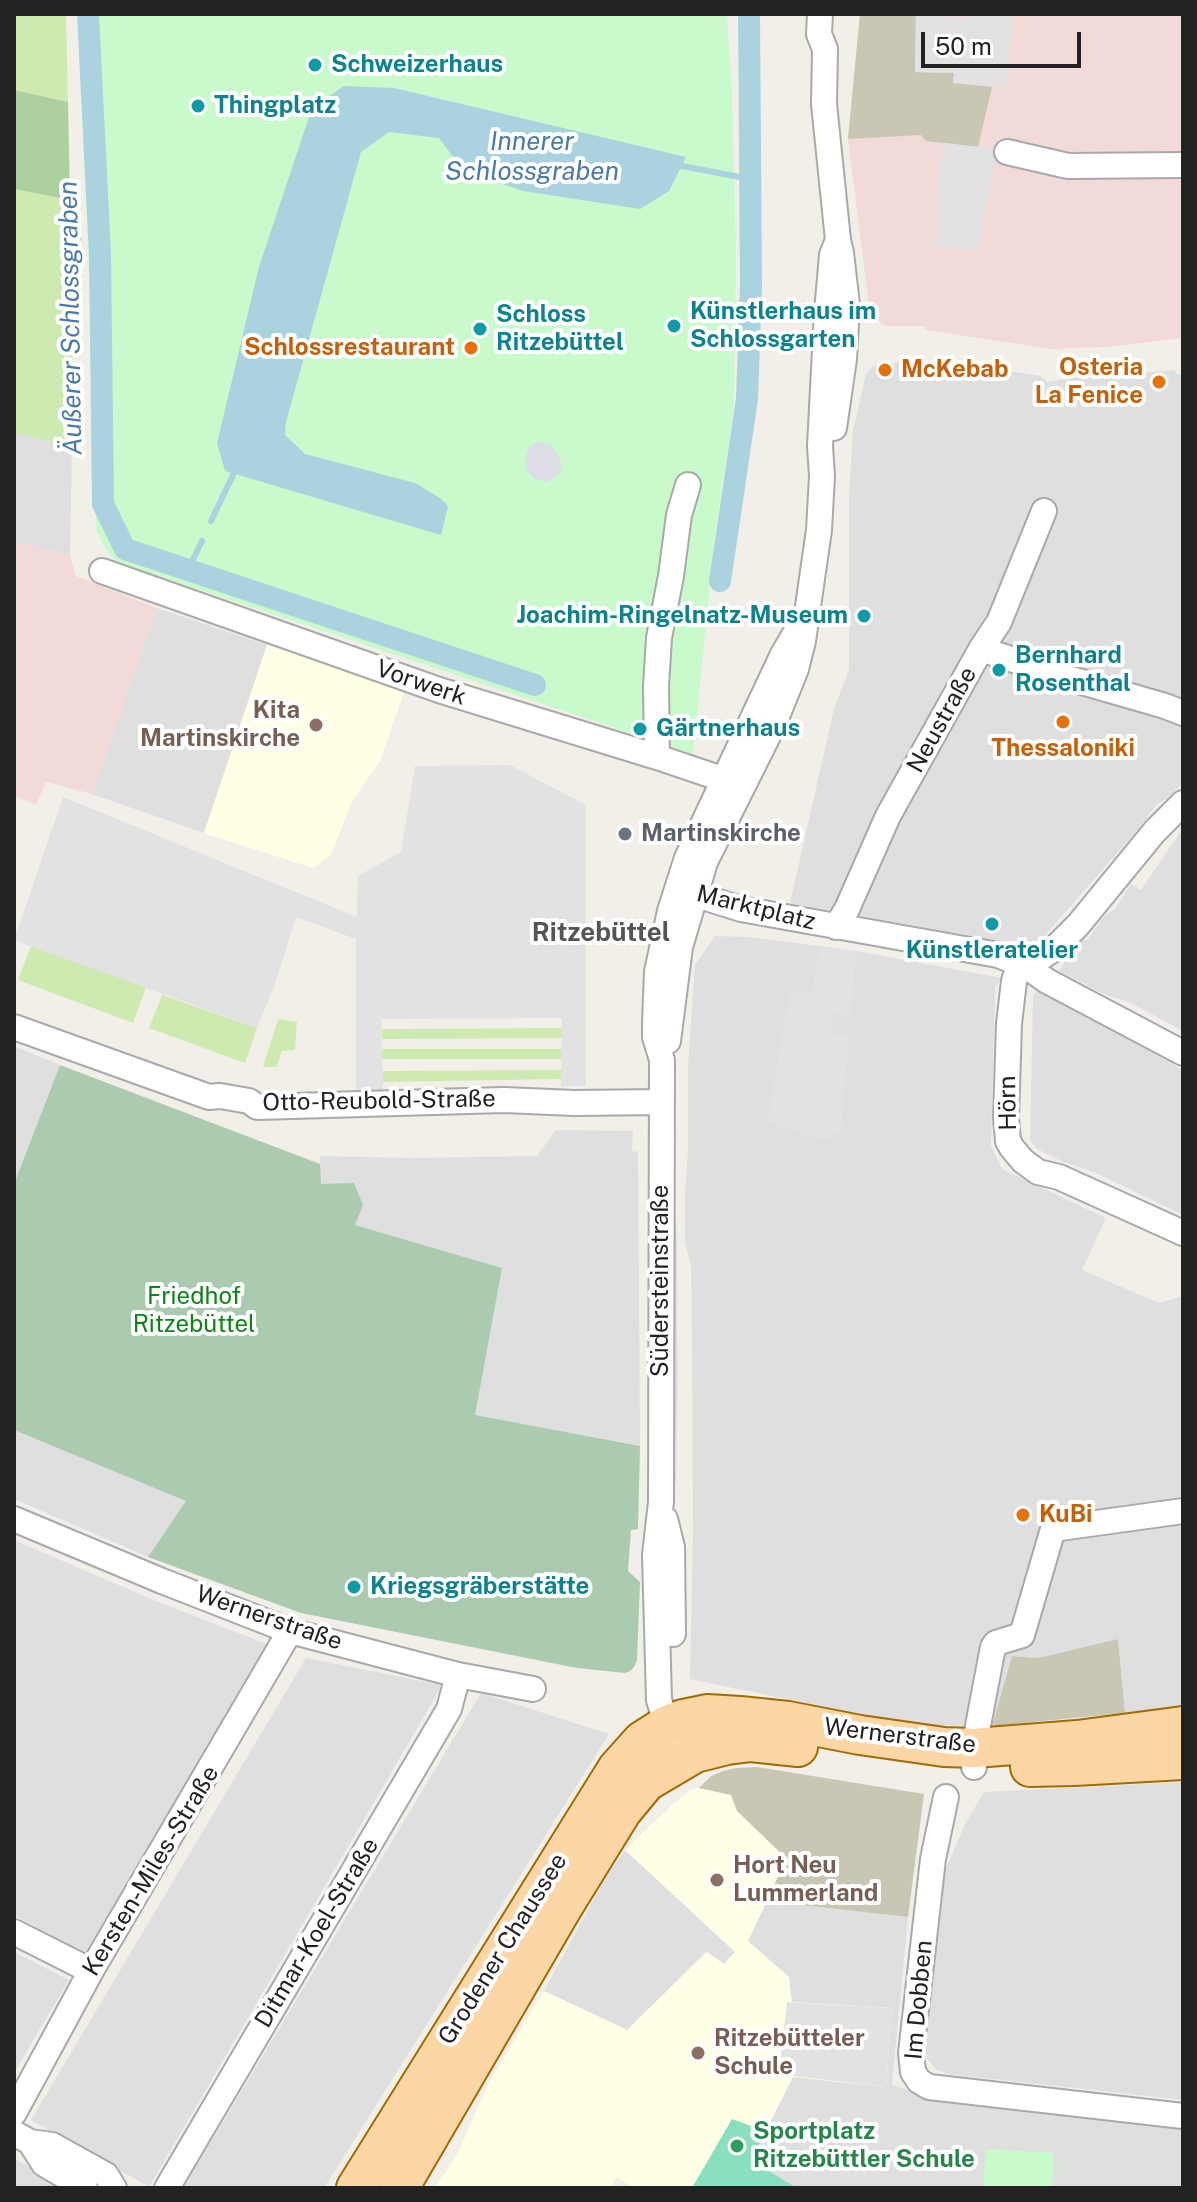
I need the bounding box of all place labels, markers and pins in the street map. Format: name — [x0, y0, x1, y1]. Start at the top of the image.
place label: Schweizerhaus — [331, 51, 503, 79]
marker: Schweizerhaus — [306, 56, 324, 74]
place label: Thingplatz — [214, 92, 336, 120]
marker: Thingplatz — [189, 97, 207, 115]
place label: Künstlerhaus im Schlossgarten — [690, 298, 876, 354]
place label: Schloss Ritzebüttel — [496, 301, 624, 357]
marker: Künstlerhaus im Schlossgarten — [665, 317, 683, 335]
marker: Schloss Ritzebüttel — [471, 320, 489, 338]
place label: Schlossrestaurant — [244, 334, 455, 362]
marker: Schlossrestaurant — [462, 339, 480, 357]
place label: Osteria La Fenice — [1035, 354, 1143, 410]
place label: McKebab — [901, 356, 1008, 384]
marker: McKebab — [876, 361, 894, 379]
marker: Osteria La Fenice — [1150, 373, 1168, 391]
place label: Joachim-Ringelnatz-Museum — [516, 602, 848, 630]
marker: Joachim-Ringelnatz-Museum — [855, 607, 873, 625]
place label: Bernhard Rosenthal — [1015, 642, 1131, 698]
marker: Bernhard Rosenthal — [990, 661, 1008, 679]
place label: Kita Martinskirche — [140, 697, 300, 753]
marker: Thessaloniki — [1054, 713, 1072, 731]
place label: Gärtnerhaus — [656, 715, 800, 743]
marker: Kita Martinskirche — [307, 716, 325, 734]
marker: Gärtnerhaus — [631, 720, 649, 738]
place label: Thessaloniki — [991, 735, 1135, 763]
place label: Martinskirche — [641, 820, 801, 848]
marker: Martinskirche — [616, 825, 634, 843]
marker: Künstleratelier — [983, 915, 1001, 933]
place label: Künstleratelier — [906, 937, 1078, 965]
place label: KuBi — [1039, 1501, 1092, 1529]
marker: KuBi — [1014, 1506, 1032, 1524]
place label: Kriegsgräberstätte — [370, 1573, 589, 1601]
marker: Kriegsgräberstätte — [345, 1578, 363, 1596]
place label: Hort Neu Lummerland — [733, 1852, 878, 1908]
marker: Hort Neu Lummerland — [708, 1871, 726, 1889]
place label: Ritzebütteler Schule — [714, 2025, 865, 2081]
marker: Ritzebütteler Schule — [689, 2044, 707, 2062]
place label: Sportplatz Ritzebüttler Schule — [753, 2118, 975, 2174]
marker: Sportplatz Ritzebüttler Schule — [728, 2137, 746, 2155]

